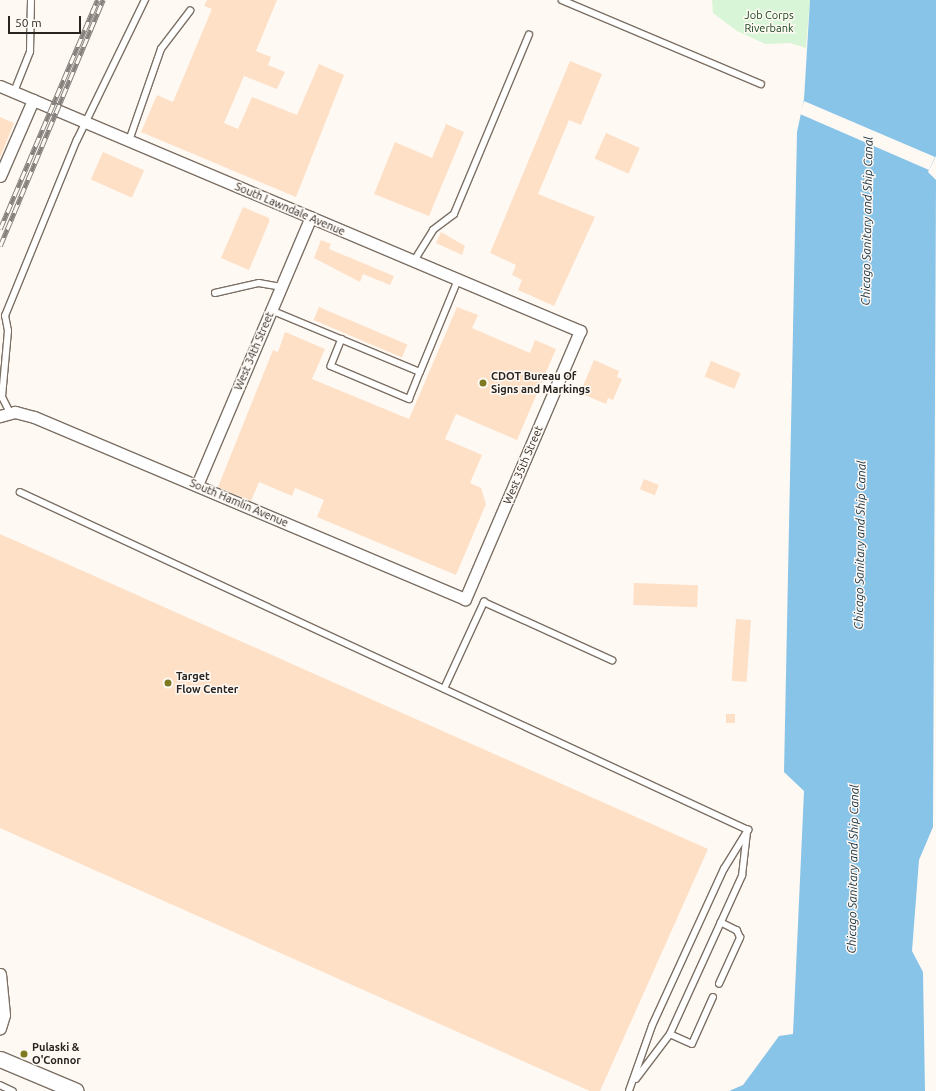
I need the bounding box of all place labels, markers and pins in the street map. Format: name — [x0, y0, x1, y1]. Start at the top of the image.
place label: CDOT Bureau Of Signs and Markings — [491, 370, 590, 396]
marker: CDOT Bureau Of Signs and Markings — [478, 378, 488, 388]
place label: Target Flow Center — [176, 670, 238, 696]
marker: Target Flow Center — [163, 678, 173, 688]
place label: Pulaski & O'Connor — [32, 1041, 81, 1067]
marker: Pulaski & O'Connor — [19, 1049, 29, 1059]

